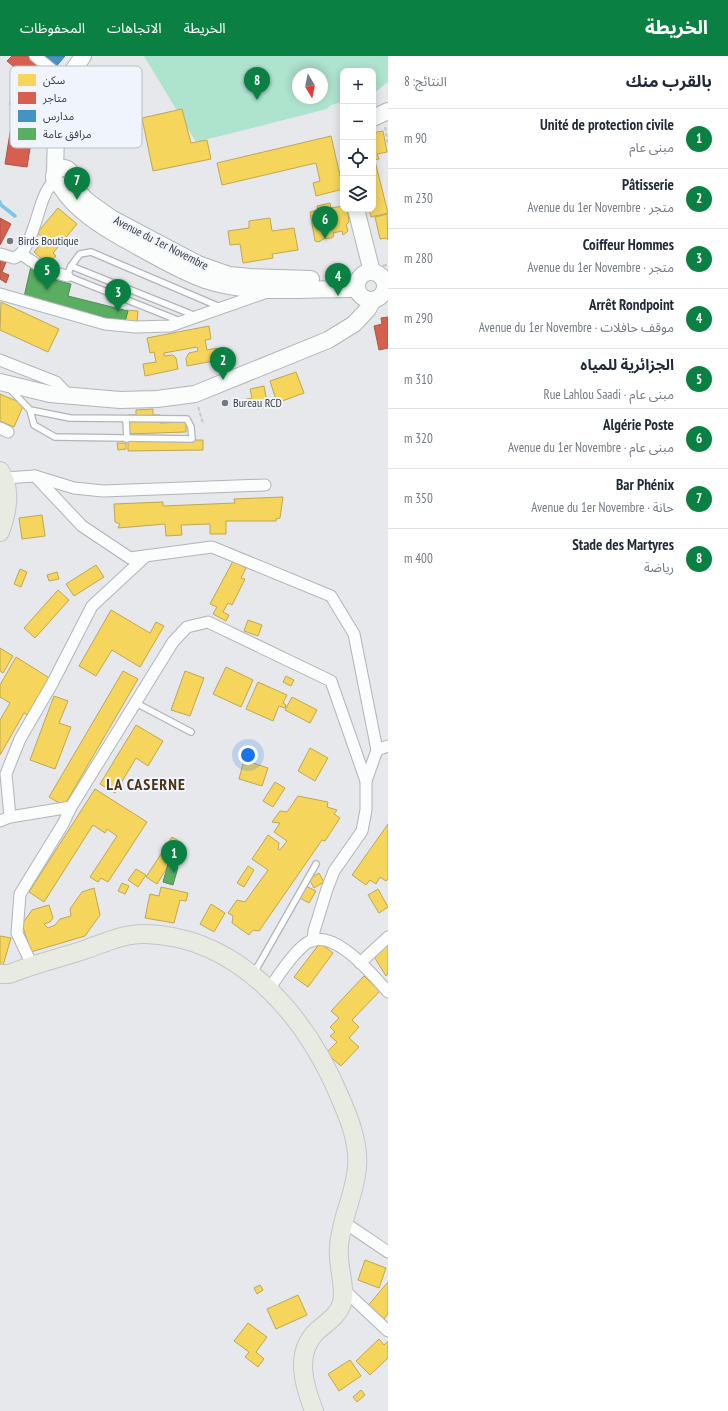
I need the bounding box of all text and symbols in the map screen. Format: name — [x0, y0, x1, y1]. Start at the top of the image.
text: الخريطة — [645, 15, 708, 39]
text: المحفوظات — [20, 19, 85, 37]
text: الاتجاهات — [107, 19, 162, 37]
text: الخريطة — [184, 19, 226, 37]
legend — [10, 66, 142, 148]
pin: 8 — [244, 67, 270, 100]
north arrow — [292, 68, 328, 104]
map controls — [340, 68, 376, 212]
button: + — [340, 68, 376, 104]
text: بالقرب منك — [626, 70, 712, 92]
text: سكن — [43, 73, 66, 87]
text: النتائج: 8 — [404, 73, 447, 90]
text: متاجر — [42, 91, 67, 105]
button: − — [340, 104, 376, 140]
text: مدارس — [43, 109, 74, 123]
text: Unité de protection civile — [540, 115, 674, 134]
text: مرافق عامة — [43, 127, 92, 141]
text: 90 m — [404, 130, 427, 147]
text: 1 — [696, 130, 702, 147]
text: مبنى عام — [629, 139, 674, 156]
button: locate — [340, 140, 376, 176]
pin: 7 — [64, 167, 90, 200]
text: Pâtisserie — [622, 175, 674, 194]
button: layers — [340, 176, 376, 212]
text: 230 m — [404, 190, 433, 207]
text: 2 — [696, 190, 702, 207]
text: متجر · Avenue du 1er Novembre — [527, 199, 674, 216]
pin: 6 — [312, 206, 338, 239]
street label: Avenue du 1er Novembre — [111, 212, 211, 273]
place label: Birds Boutique — [18, 233, 79, 248]
text: Coiffeur Hommes — [583, 235, 674, 254]
marker: Birds Boutique — [5, 236, 15, 246]
text: 280 m — [404, 250, 433, 267]
text: 3 — [696, 250, 702, 267]
pin: 5 — [34, 257, 60, 290]
text: متجر · Avenue du 1er Novembre — [527, 259, 674, 276]
pin: 4 — [325, 263, 351, 296]
pin: 3 — [105, 279, 131, 312]
text: Arrêt Rondpoint — [589, 295, 674, 314]
text: 290 m — [404, 310, 433, 327]
text: 4 — [696, 310, 702, 327]
text: موقف حافلات · Avenue du 1er Novembre — [479, 319, 674, 336]
pin: 2 — [210, 347, 236, 380]
text: الجزائرية للمياه — [580, 355, 674, 374]
text: 310 m — [404, 371, 433, 388]
text: 5 — [696, 371, 702, 388]
text: مبنى عام · Rue Lahlou Saadi — [543, 386, 674, 403]
place label: Bureau RCD — [233, 395, 282, 410]
marker: Bureau RCD — [220, 398, 230, 408]
text: Algérie Poste — [603, 415, 674, 434]
text: 320 m — [404, 430, 433, 447]
text: 6 — [696, 430, 702, 447]
text: مبنى عام · Avenue du 1er Novembre — [508, 439, 674, 456]
text: Bar Phénix — [616, 475, 674, 494]
text: 350 m — [404, 490, 433, 507]
text: 7 — [696, 490, 702, 507]
text: حانة · Avenue du 1er Novembre — [531, 499, 674, 516]
text: Stade des Martyres — [572, 535, 674, 554]
text: 400 m — [404, 550, 433, 567]
text: 8 — [696, 550, 702, 567]
text: رياضة — [644, 559, 674, 576]
your location — [238, 745, 258, 765]
district label: LA CASERNE — [106, 774, 186, 794]
pin: 1 — [161, 840, 187, 873]

